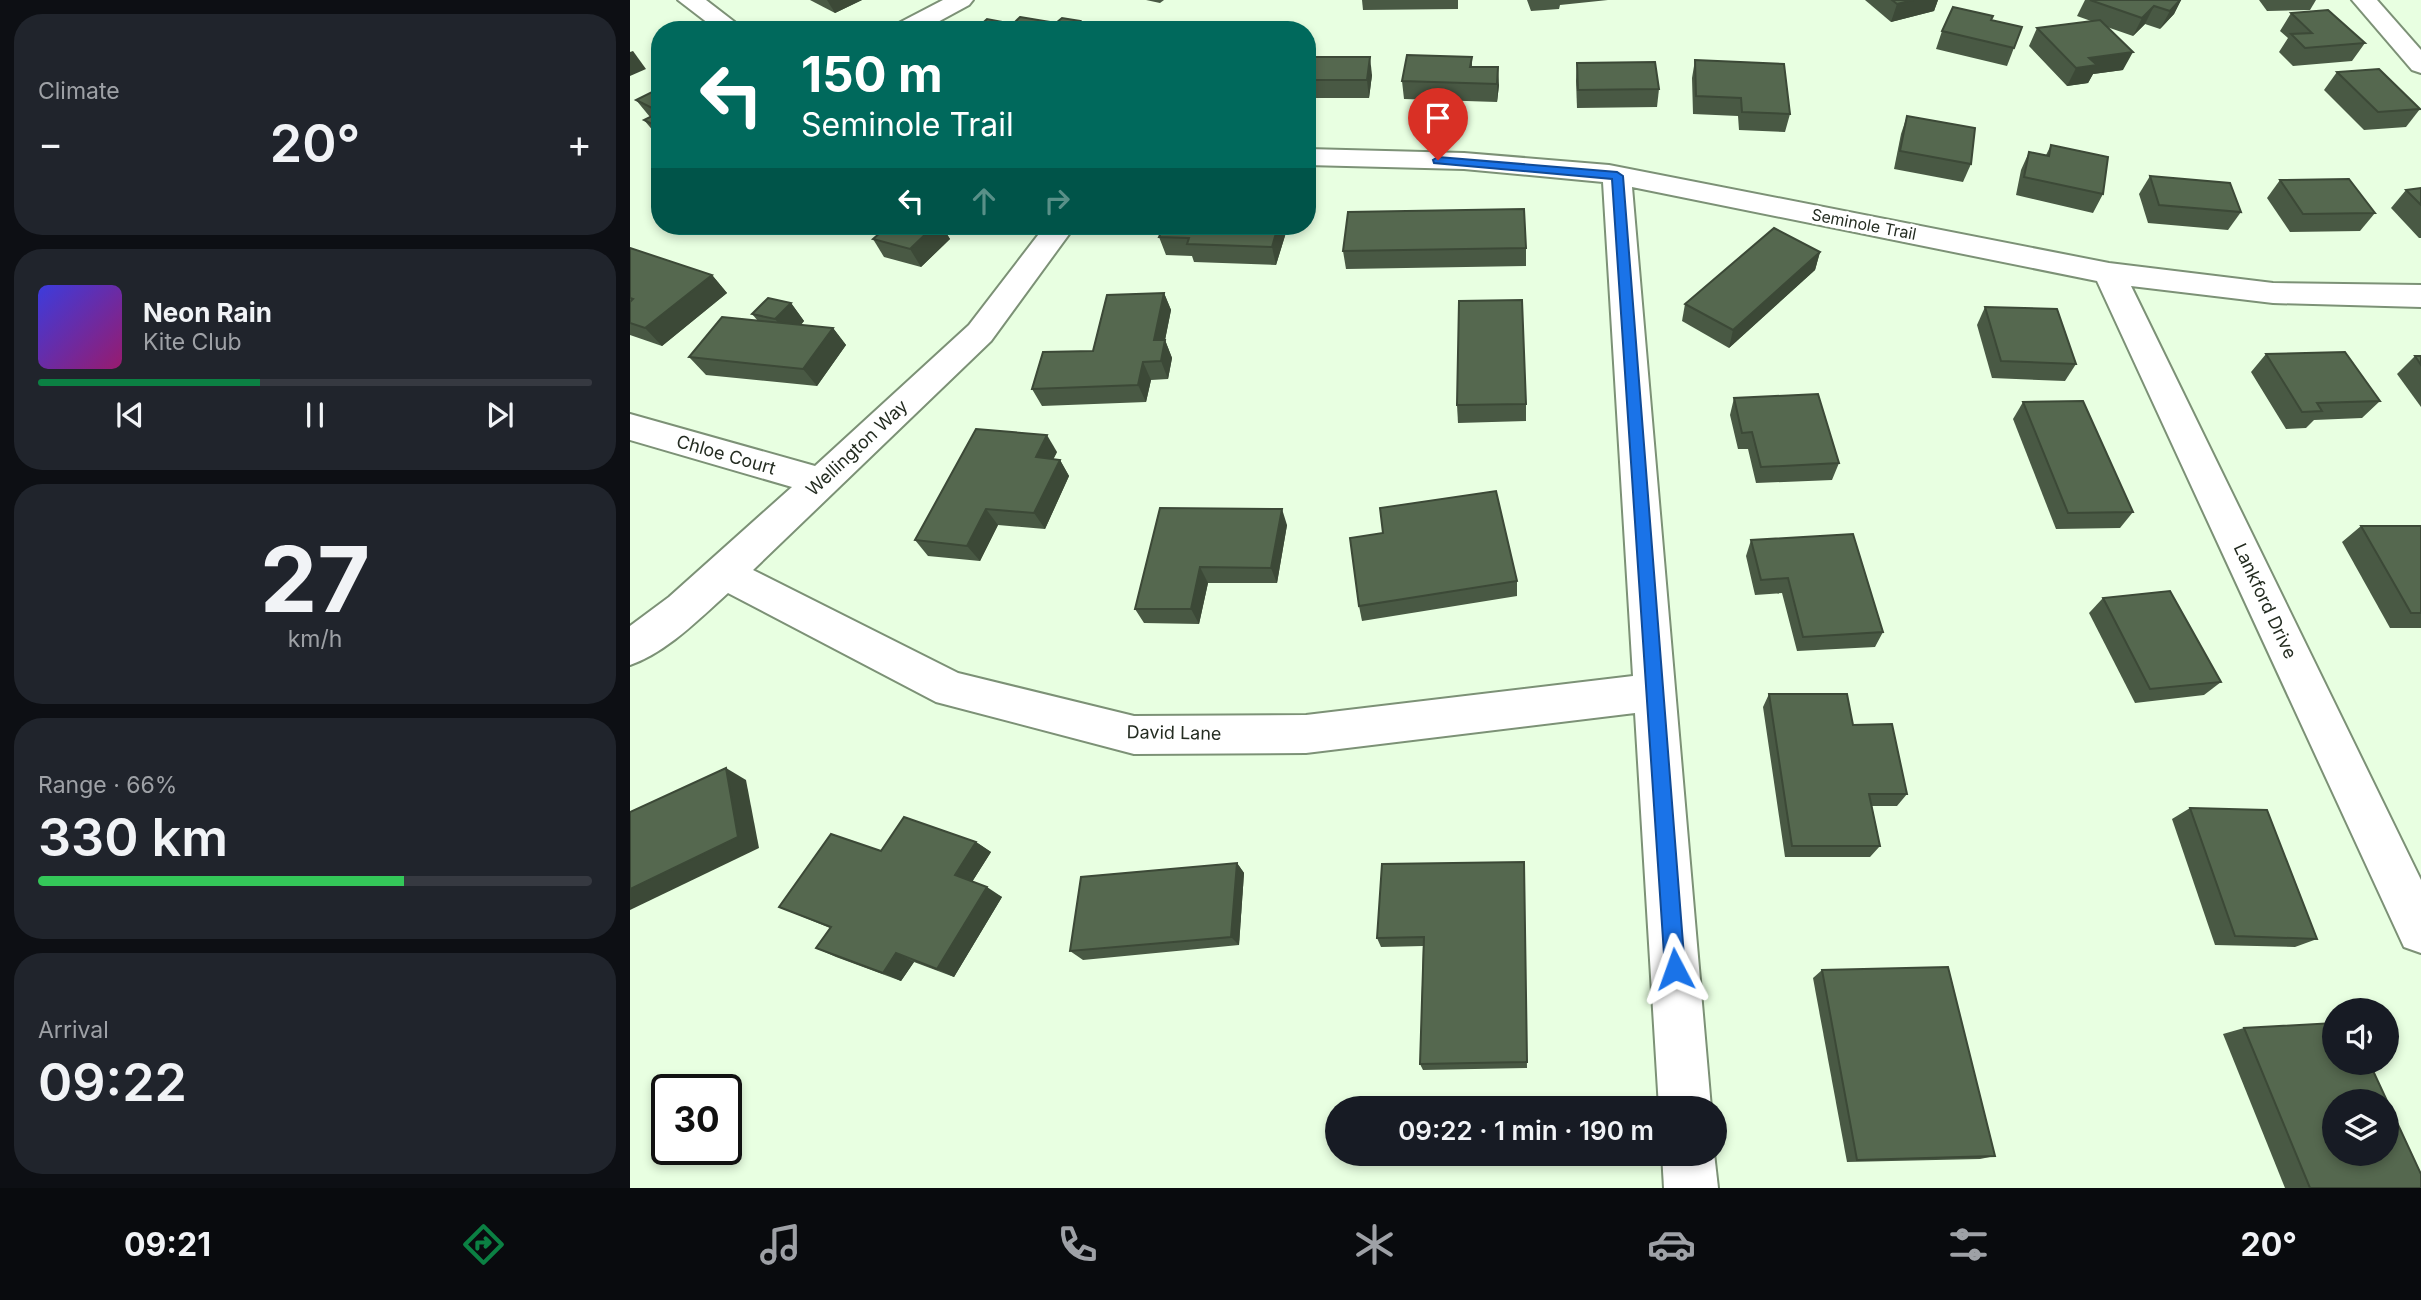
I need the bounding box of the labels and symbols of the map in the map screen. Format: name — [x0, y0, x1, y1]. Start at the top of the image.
pin — [1408, 88, 1468, 160]
street label: Seminole Trail — [1810, 204, 1918, 244]
street label: Wellington Way — [802, 395, 912, 500]
street label: Chloe Court — [674, 430, 778, 479]
street label: Lankford Drive — [2230, 540, 2301, 662]
street label: David Lane — [1126, 721, 1222, 744]
position arrow — [1638, 932, 1712, 1006]
speed limit sign: 30 — [651, 1074, 742, 1165]

